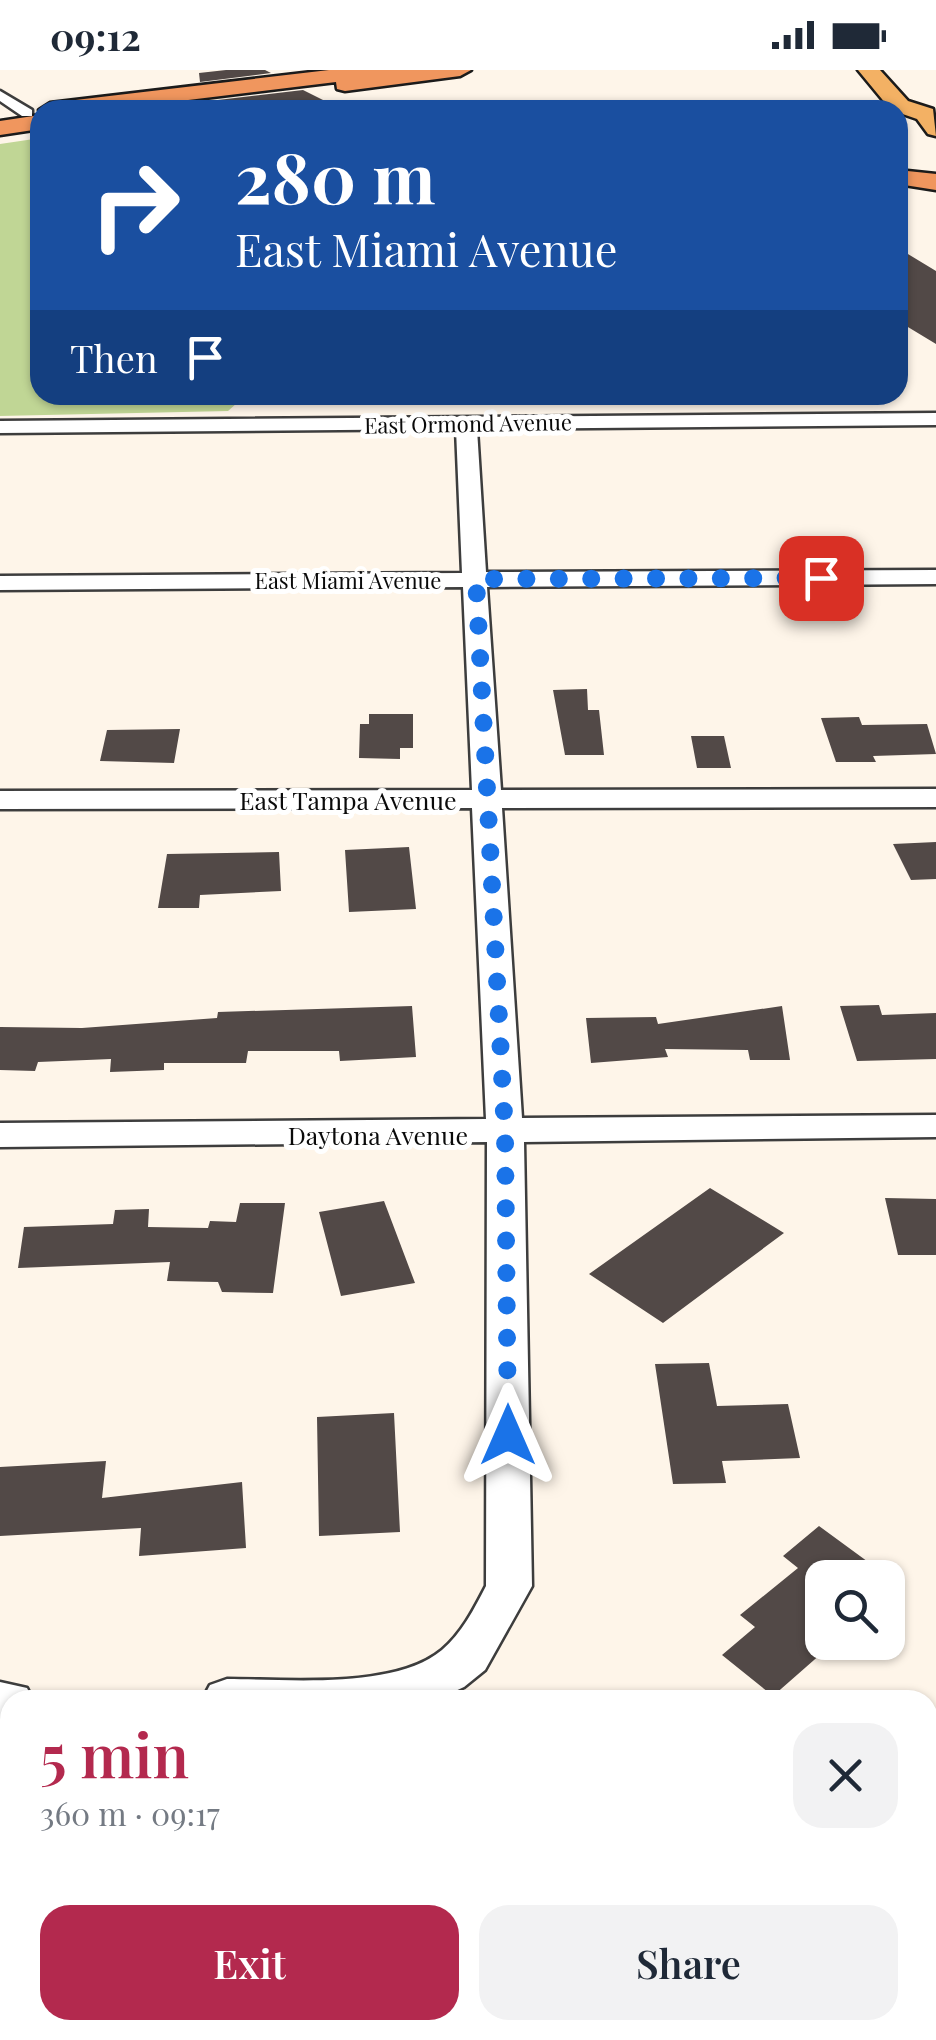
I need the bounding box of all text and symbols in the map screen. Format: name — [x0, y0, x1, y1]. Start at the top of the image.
text: 09:12 — [50, 10, 141, 61]
text: 280 m — [235, 128, 436, 222]
icon: right — [70, 140, 200, 270]
text: East Miami Avenue — [235, 218, 617, 278]
icon: arrive — [178, 330, 233, 385]
text: Then — [70, 332, 158, 383]
street label: East Ormond Avenue — [364, 406, 572, 440]
pin — [779, 536, 864, 621]
icon: arrive — [794, 551, 849, 606]
street label: East Miami Avenue — [255, 565, 441, 595]
street label: East Tampa Avenue — [239, 783, 457, 816]
street label: Daytona Avenue — [288, 1118, 468, 1151]
position arrow — [456, 1383, 560, 1487]
map controls — [805, 1560, 905, 1660]
button: search — [805, 1560, 905, 1660]
text: 5 min — [40, 1713, 189, 1793]
button: close — [793, 1723, 898, 1828]
text: 360 m · 09:17 — [40, 1791, 220, 1834]
button: Exit — [40, 1905, 459, 2020]
button: Share — [479, 1905, 898, 2020]

